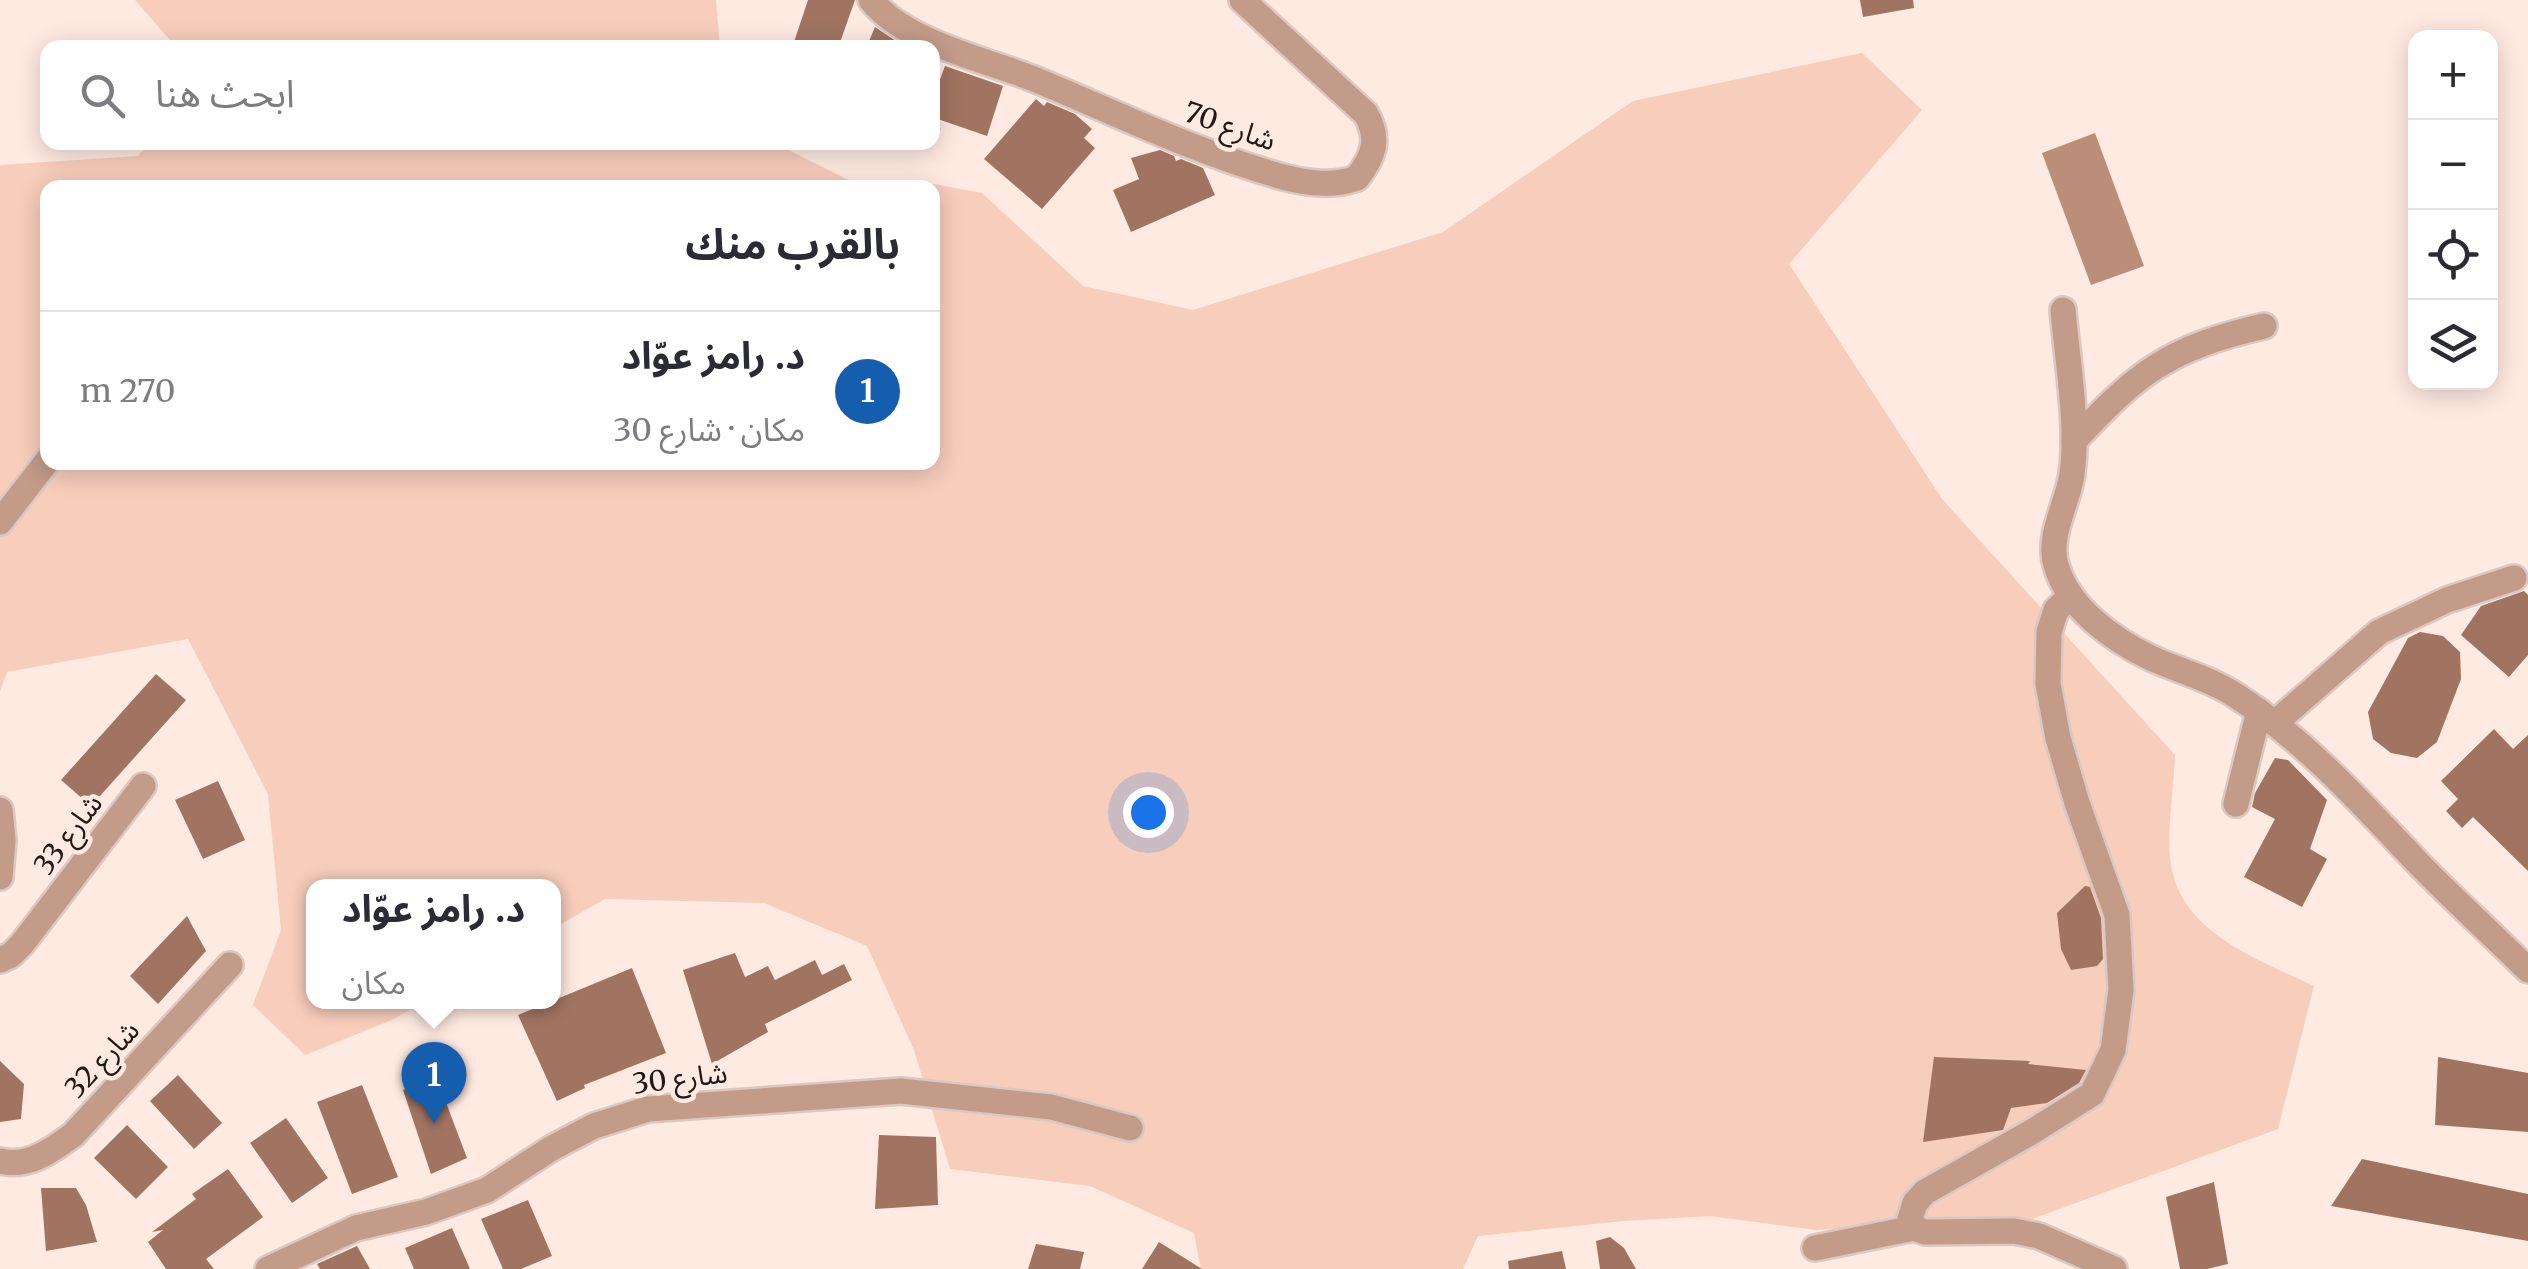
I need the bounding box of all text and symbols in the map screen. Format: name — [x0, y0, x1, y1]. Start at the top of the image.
map controls — [2408, 30, 2498, 390]
button: + — [2408, 30, 2498, 120]
search box — [40, 40, 940, 150]
icon: search — [75, 68, 130, 123]
text: ابحث هنا — [155, 70, 295, 117]
street label: شارع 70 — [1179, 94, 1281, 161]
button: − — [2408, 120, 2498, 210]
button: locate — [2408, 210, 2498, 300]
text: بالقرب منك — [685, 218, 900, 270]
button: layers — [2408, 300, 2498, 390]
text: د. رامز عوّاد — [622, 332, 805, 379]
text: 270 m — [80, 371, 175, 411]
text: 1 — [860, 371, 875, 411]
text: مكان · شارع 30 — [613, 410, 805, 450]
street label: شارع 33 — [26, 786, 112, 883]
your location — [1123, 787, 1174, 838]
popup — [306, 879, 561, 1009]
text: د. رامز عوّاد — [342, 885, 525, 932]
text: مكان — [342, 963, 406, 1003]
street label: شارع 32 — [57, 1013, 149, 1107]
pin: 1 — [402, 1042, 466, 1124]
street label: شارع 30 — [631, 1054, 730, 1105]

